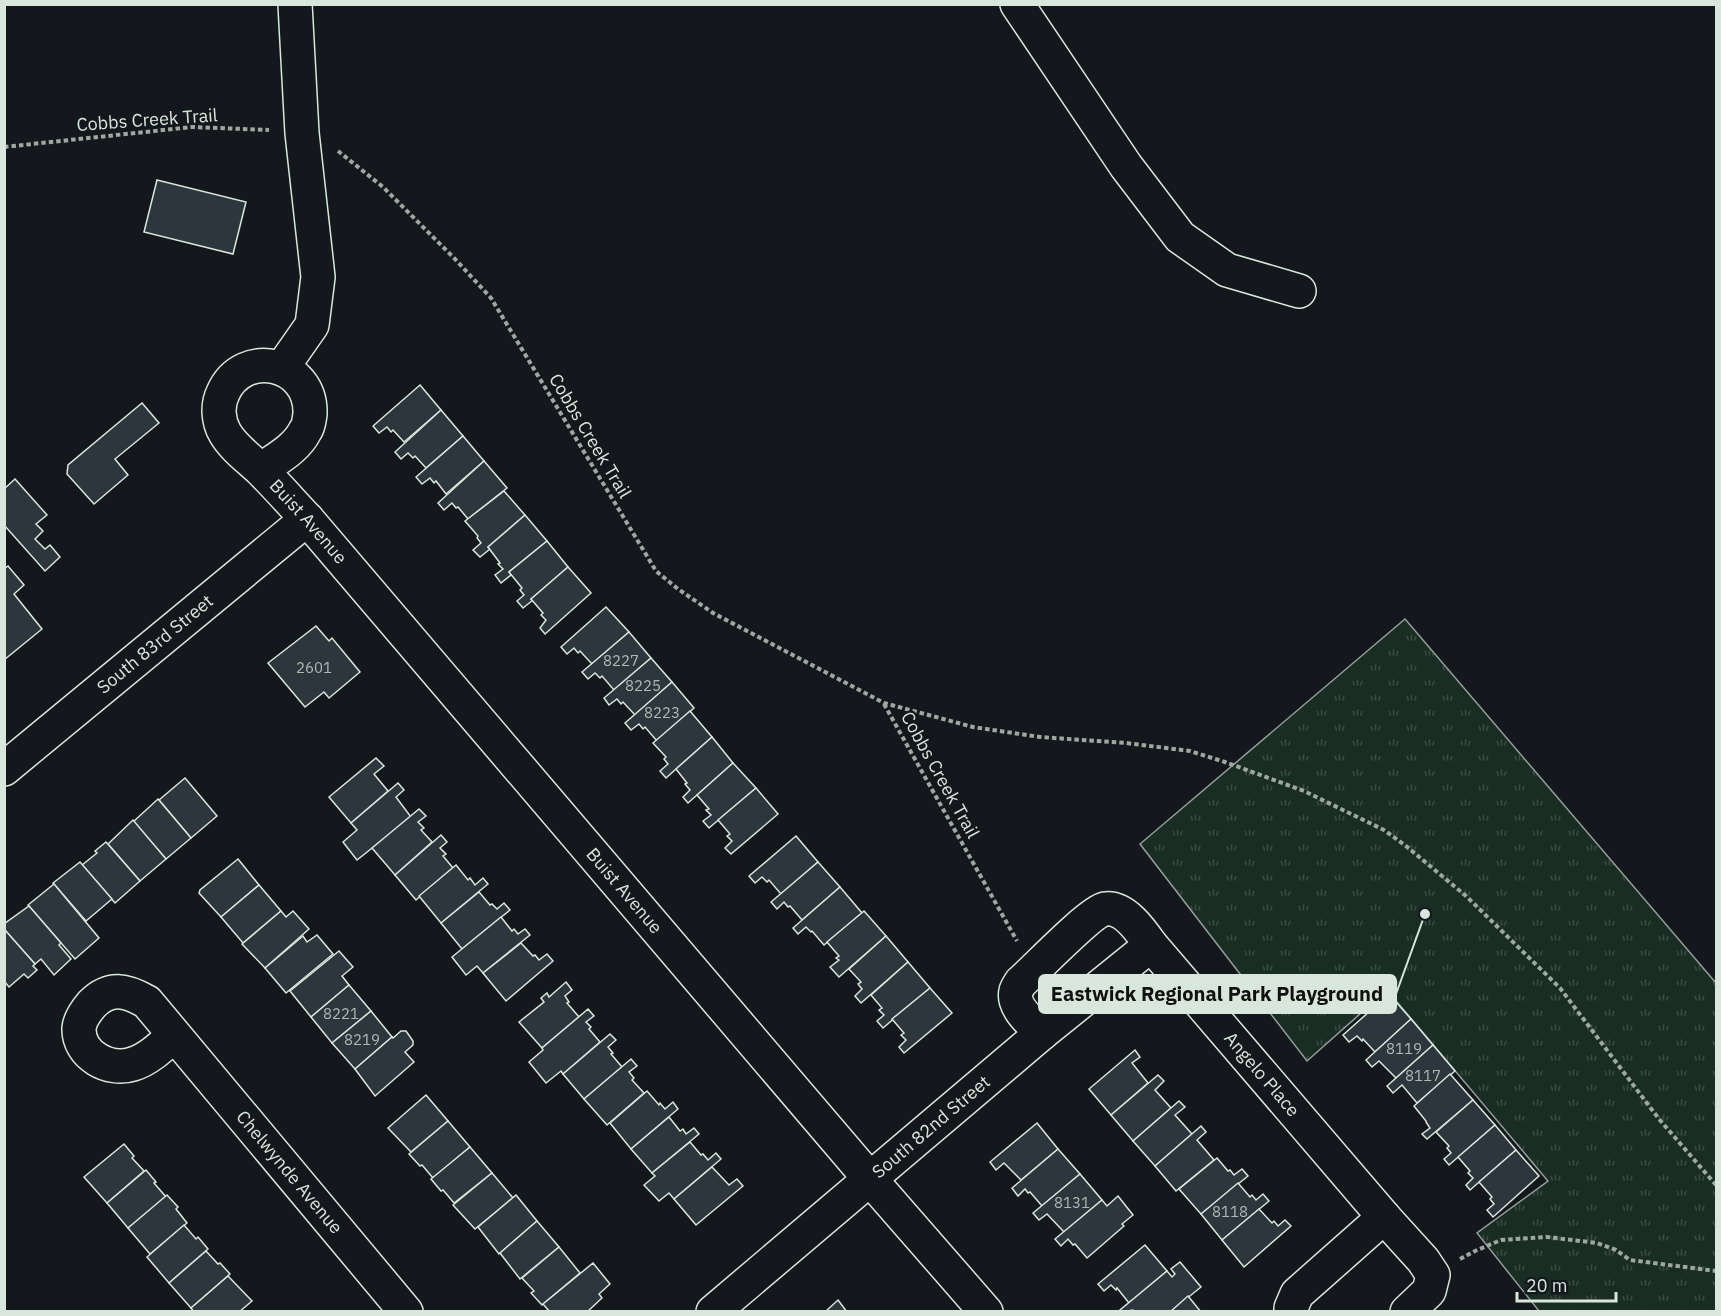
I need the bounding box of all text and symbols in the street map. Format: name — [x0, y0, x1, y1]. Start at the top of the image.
street label: Cobbs Creek Trail — [76, 103, 218, 136]
street label: Cobbs Creek Trail — [544, 369, 637, 502]
street label: Buist Avenue — [265, 474, 352, 569]
street label: South 83rd Street — [92, 589, 218, 699]
house number: 8227 — [603, 651, 639, 670]
house number: 2601 — [296, 658, 332, 677]
house number: 8225 — [625, 676, 661, 695]
house number: 8223 — [644, 703, 680, 722]
street label: Cobbs Creek Trail — [896, 707, 985, 842]
street label: Buist Avenue — [581, 843, 668, 938]
callout: Eastwick Regional Park Playground — [1039, 975, 1396, 1013]
text: Eastwick Regional Park Playground — [1051, 980, 1383, 1007]
house number: 8221 — [323, 1004, 359, 1023]
street label: Angelo Place — [1219, 1027, 1305, 1121]
house number: 8219 — [344, 1030, 380, 1049]
house number: 8119 — [1386, 1039, 1422, 1058]
house number: 8117 — [1405, 1066, 1441, 1085]
street label: South 82nd Street — [867, 1070, 995, 1183]
street label: Chelwynde Avenue — [231, 1106, 348, 1238]
house number: 8131 — [1054, 1193, 1090, 1212]
house number: 8118 — [1212, 1202, 1248, 1221]
scale bar — [1517, 1265, 1616, 1303]
text: 20 m — [1526, 1274, 1568, 1297]

